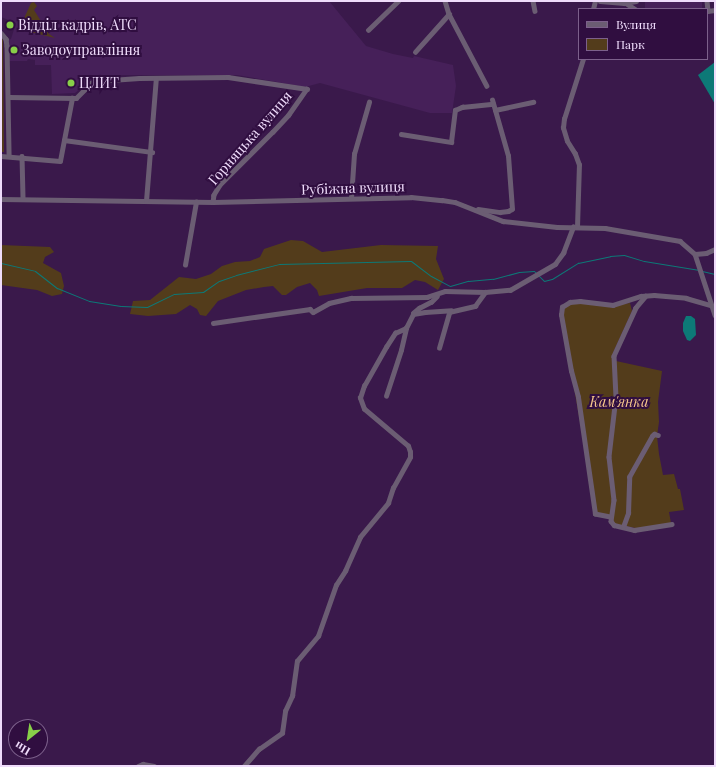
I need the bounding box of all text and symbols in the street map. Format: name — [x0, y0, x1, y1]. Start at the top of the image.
legend — [578, 8, 708, 60]
text: Вулиця — [616, 16, 656, 32]
place label: Відділ кадрів, АТС — [18, 17, 137, 33]
marker: Відділ кадрів, АТС — [5, 20, 15, 30]
text: Парк — [616, 36, 645, 52]
place label: Заводоуправління — [22, 42, 140, 58]
marker: Заводоуправління — [9, 45, 19, 55]
place label: ЦЛИТ — [79, 75, 119, 91]
marker: ЦЛИТ — [66, 78, 76, 88]
street label: Горняцька вулиця — [205, 88, 295, 188]
street label: Рубіжна вулиця — [301, 178, 405, 198]
park label: Кам'янка — [589, 394, 649, 410]
north arrow — [8, 719, 48, 759]
text: Пн — [12, 739, 33, 759]

